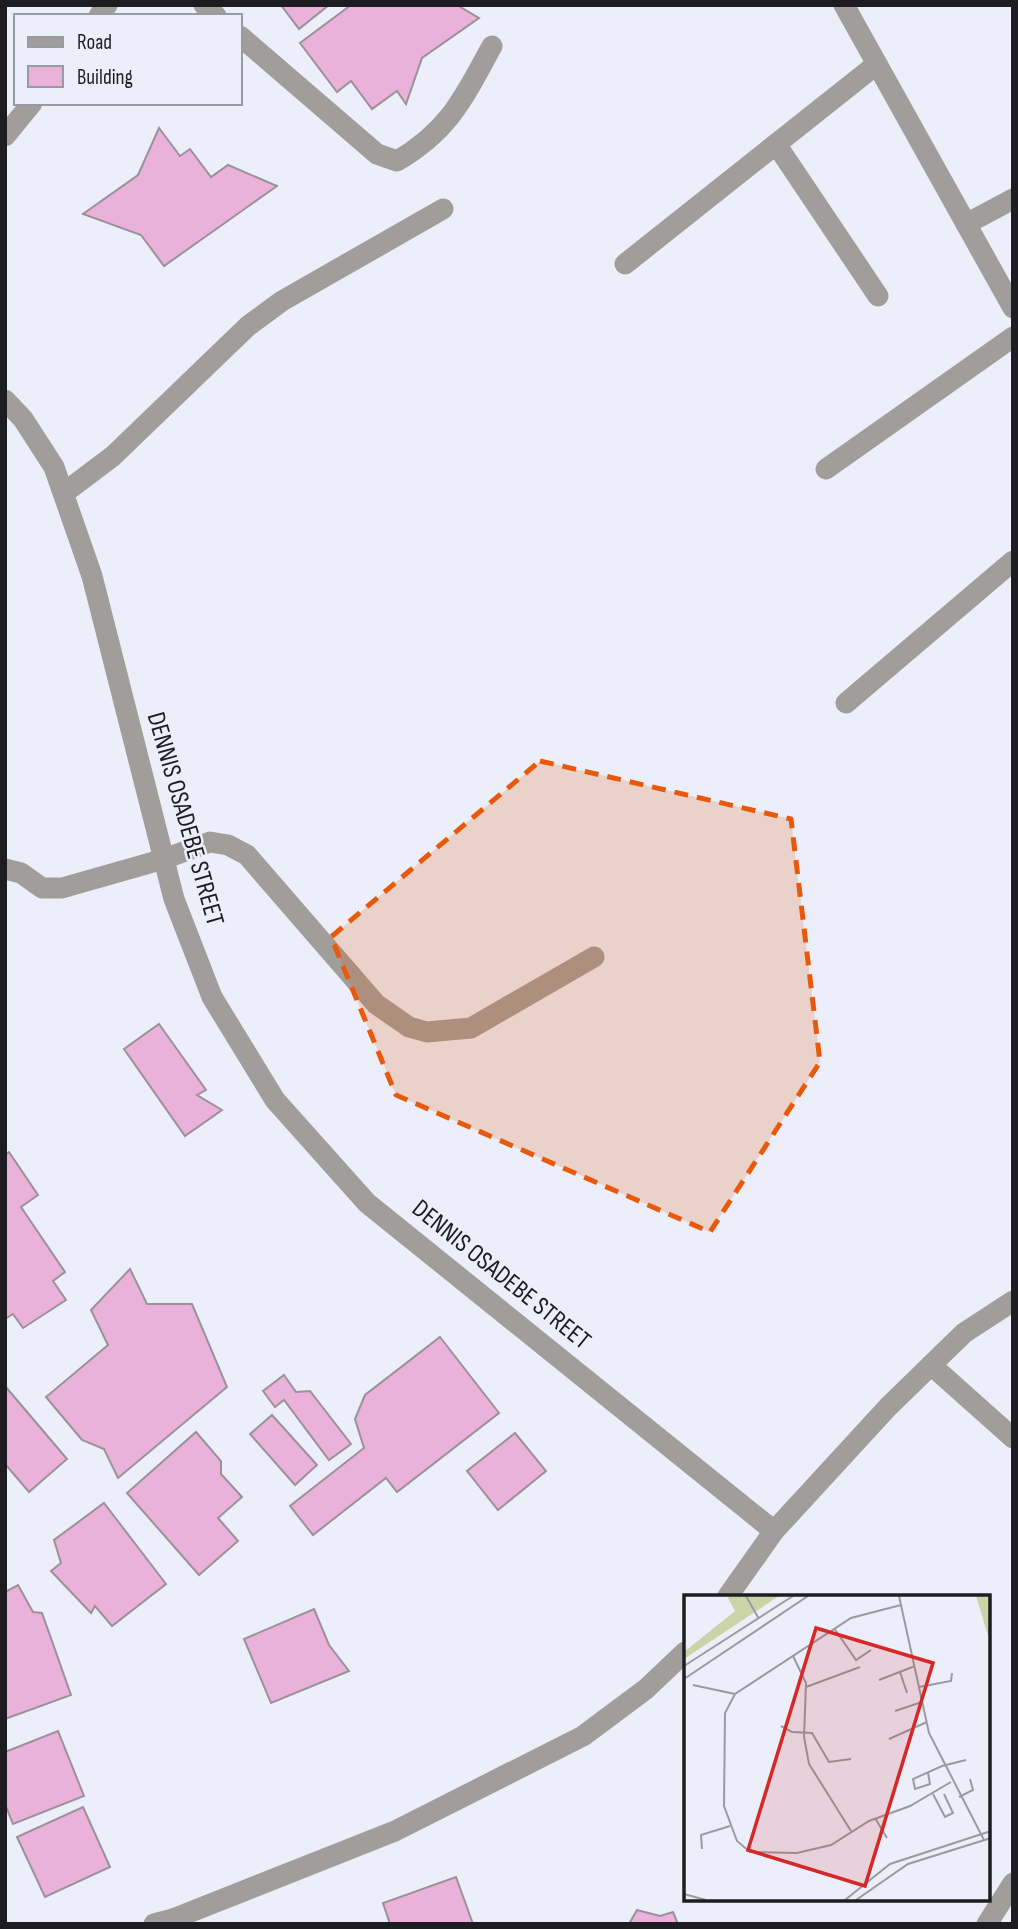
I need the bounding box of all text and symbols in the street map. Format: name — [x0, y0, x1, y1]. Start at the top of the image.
legend — [14, 14, 242, 105]
text: Road — [77, 30, 112, 55]
text: Building — [77, 65, 133, 90]
street label: DENNIS OSADEBE STREET — [140, 709, 230, 929]
street label: DENNIS OSADEBE STREET — [405, 1193, 597, 1357]
inset map — [684, 1595, 990, 1901]

